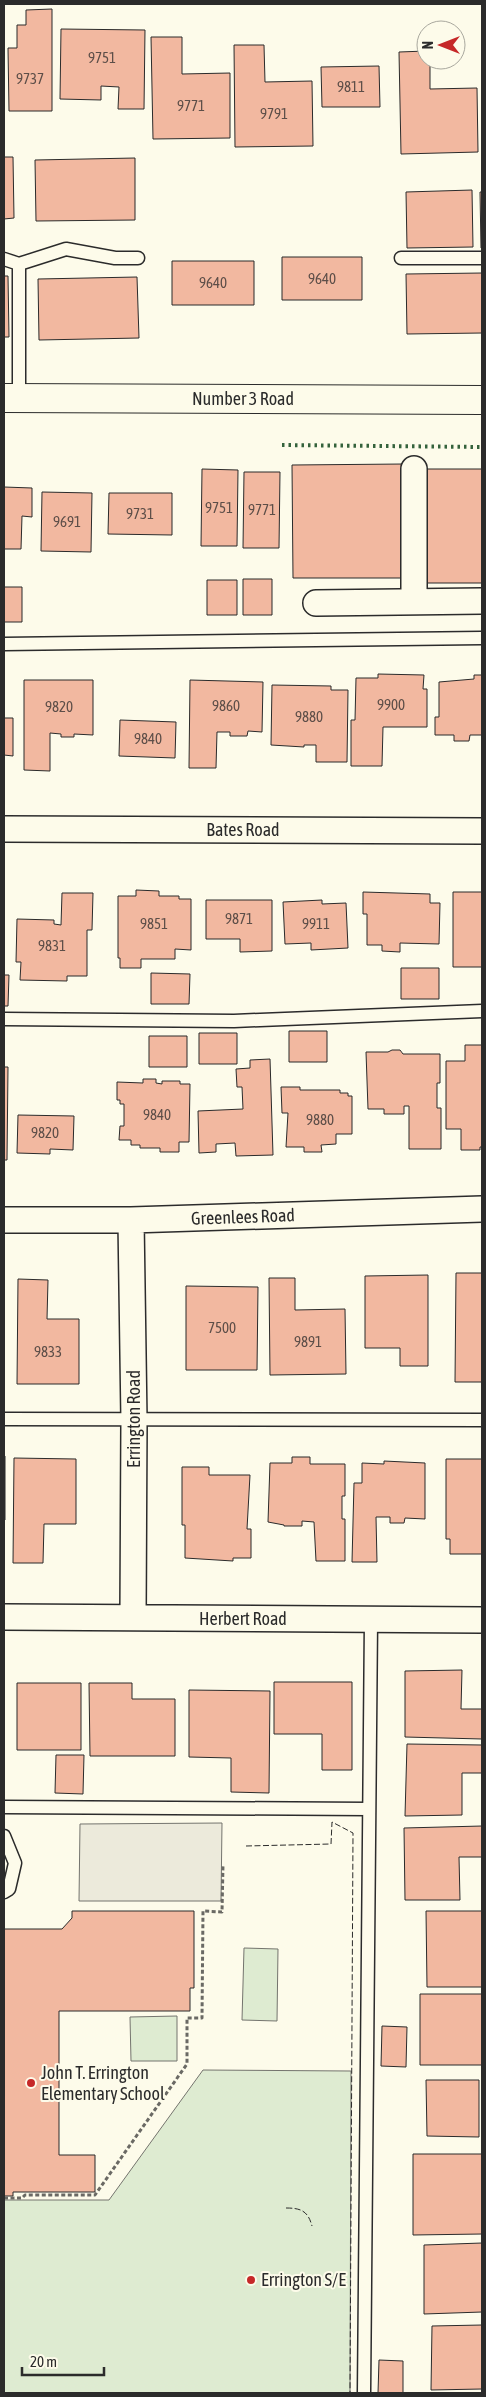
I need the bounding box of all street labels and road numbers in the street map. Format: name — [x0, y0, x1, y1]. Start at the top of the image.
street label: Number 3 Road — [192, 388, 294, 409]
street label: Bates Road — [206, 819, 280, 840]
street label: Greenlees Road — [191, 1204, 295, 1229]
street label: Errington Road — [123, 1370, 144, 1468]
street label: Herbert Road — [199, 1608, 287, 1629]

